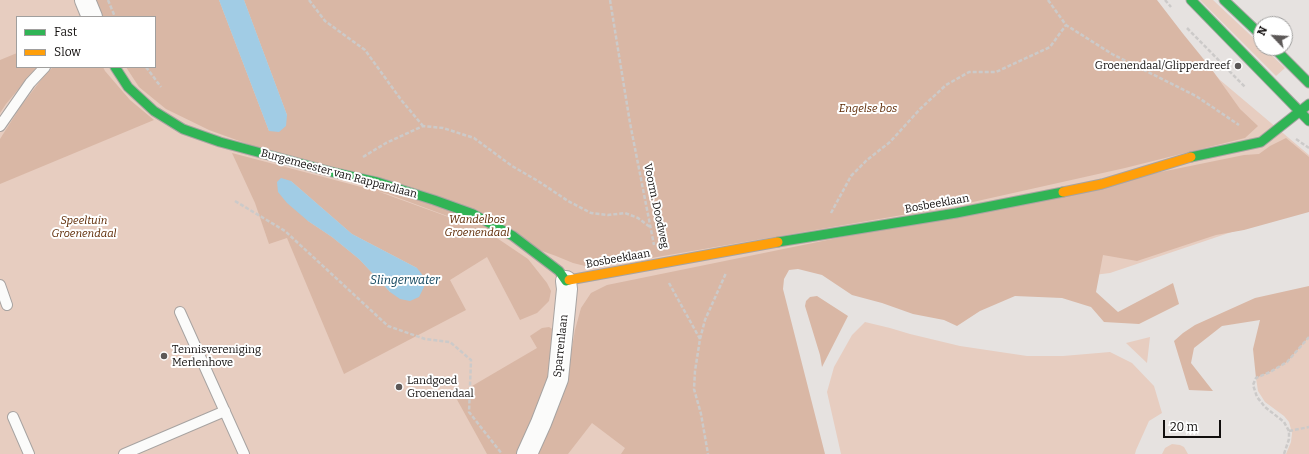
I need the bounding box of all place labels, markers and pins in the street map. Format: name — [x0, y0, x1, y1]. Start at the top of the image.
place label: Groenendaal/Glipperdreef — [1095, 59, 1230, 73]
marker: Groenendaal/Glipperdreef — [1233, 61, 1243, 71]
place label: Tennisvereniging Merlenhove — [172, 343, 261, 369]
marker: Tennisvereniging Merlenhove — [159, 351, 169, 361]
place label: Landgoed Groenendaal — [407, 374, 474, 400]
marker: Landgoed Groenendaal — [394, 382, 404, 392]

